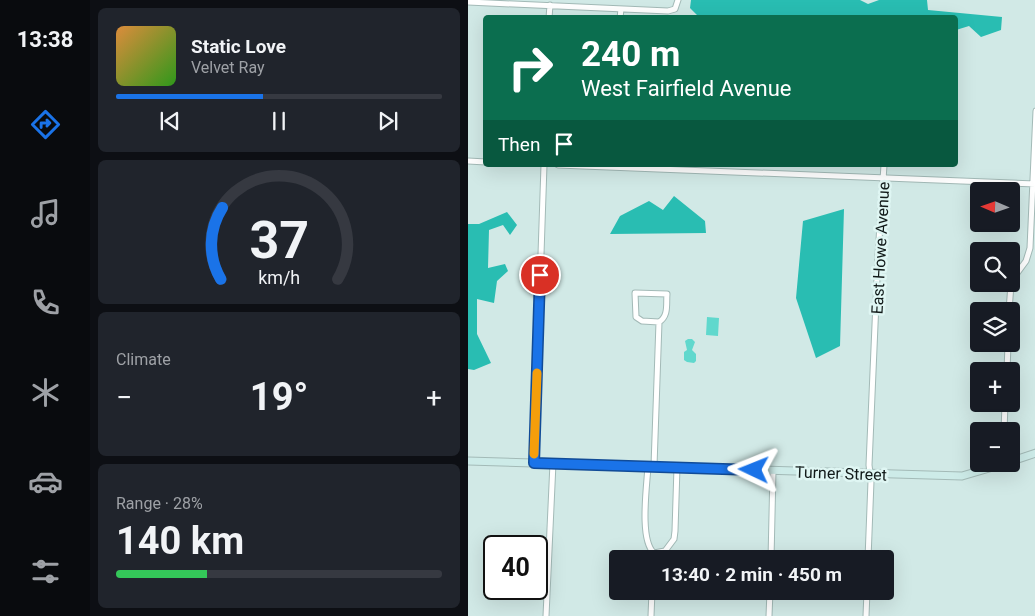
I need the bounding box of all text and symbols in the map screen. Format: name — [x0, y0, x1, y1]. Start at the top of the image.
text: 13:38 — [17, 27, 73, 52]
text: 240 m — [581, 34, 680, 75]
text: Static Love — [191, 35, 286, 58]
icon: right — [498, 35, 563, 100]
text: Velvet Ray — [191, 58, 265, 77]
text: West Fairfield Avenue — [581, 76, 791, 101]
icon: directions — [28, 107, 63, 142]
icon: previous — [156, 107, 184, 135]
icon: pause — [265, 107, 293, 135]
icon: next — [374, 107, 402, 135]
icon: arrive — [550, 130, 578, 158]
text: Then — [498, 133, 540, 156]
street label: East Howe Avenue — [868, 181, 893, 315]
north arrow — [970, 182, 1020, 232]
map controls — [970, 182, 1020, 472]
icon: music — [28, 196, 63, 231]
text: 37 — [249, 210, 309, 271]
button: search — [970, 242, 1020, 292]
pin — [519, 254, 561, 296]
icon: arrive — [526, 261, 554, 289]
text: km/h — [258, 267, 300, 288]
icon: phone — [28, 285, 63, 320]
button: layers — [970, 302, 1020, 352]
text: Climate — [116, 350, 171, 369]
button: + — [970, 362, 1020, 412]
icon: climate — [28, 375, 63, 410]
text: 19° — [250, 375, 308, 419]
text: − — [116, 381, 132, 414]
text: + — [426, 381, 442, 414]
button: − — [970, 422, 1020, 472]
position arrow — [727, 443, 779, 495]
street label: Turner Street — [795, 462, 887, 485]
icon: car — [28, 464, 63, 499]
text: Range · 28% — [116, 494, 203, 513]
text: 140 km — [116, 519, 244, 563]
speed limit sign: 40 — [483, 535, 548, 600]
icon: filters — [28, 554, 63, 589]
text: 13:40 · 2 min · 450 m — [661, 563, 842, 586]

